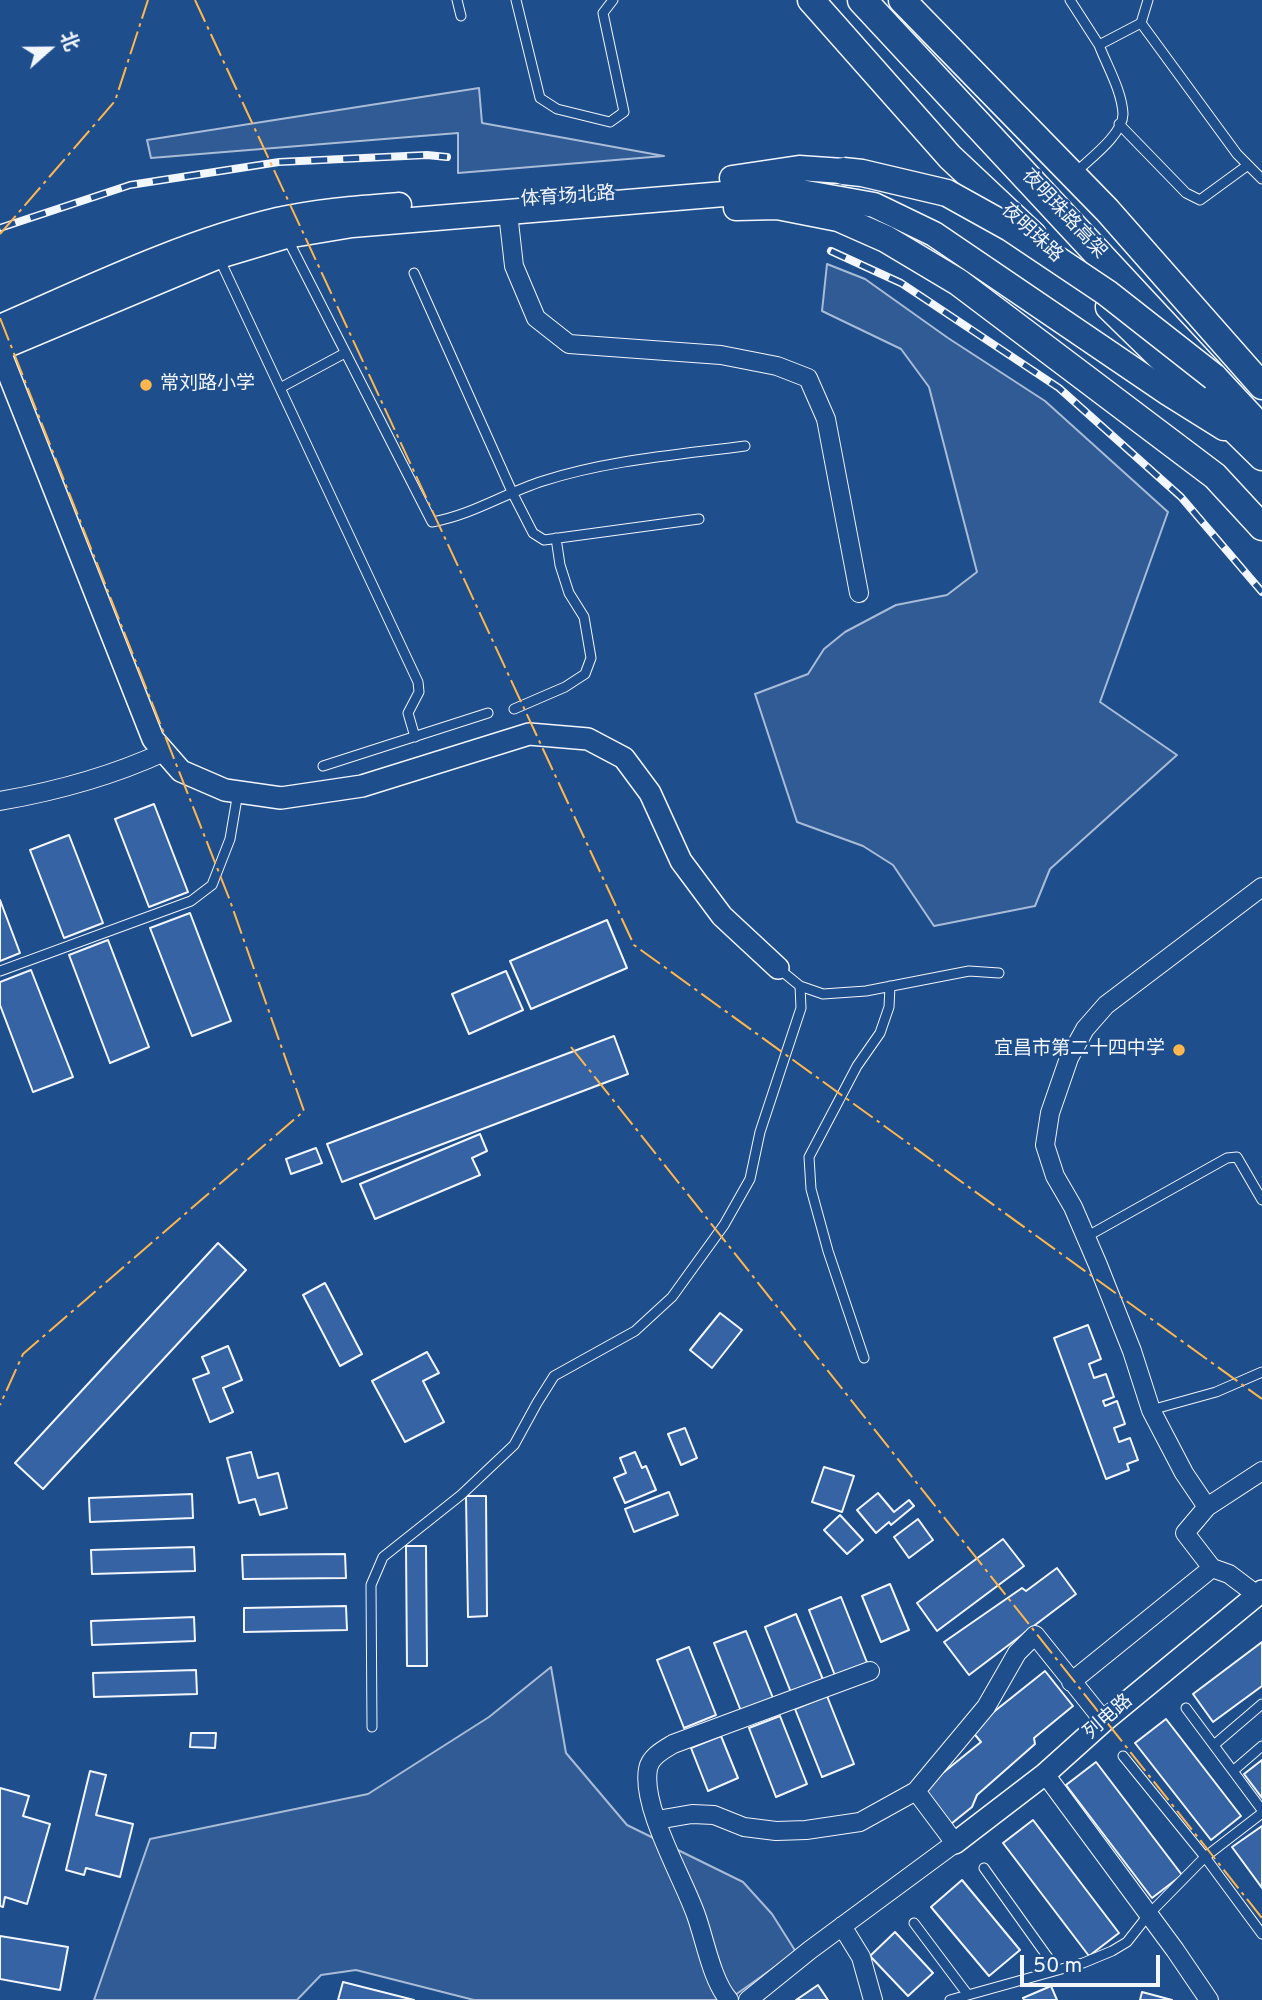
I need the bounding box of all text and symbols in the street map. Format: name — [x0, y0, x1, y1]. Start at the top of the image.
north arrow — [14, 14, 84, 84]
text: 北 — [54, 28, 83, 55]
street label: 夜明珠路高架 — [1016, 166, 1110, 264]
street label: 体育场北路 — [520, 183, 616, 213]
street label: 夜明珠路 — [995, 200, 1067, 268]
place label: 常刘路小学 — [160, 374, 255, 396]
marker: 常刘路小学 — [138, 377, 154, 393]
place label: 宜昌市第二十四中学 — [994, 1039, 1165, 1061]
marker: 宜昌市第二十四中学 — [1171, 1042, 1187, 1058]
street label: 列电路 — [1080, 1691, 1138, 1745]
scale bar — [1024, 1940, 1164, 1984]
text: 50 m — [1033, 1953, 1082, 1980]

